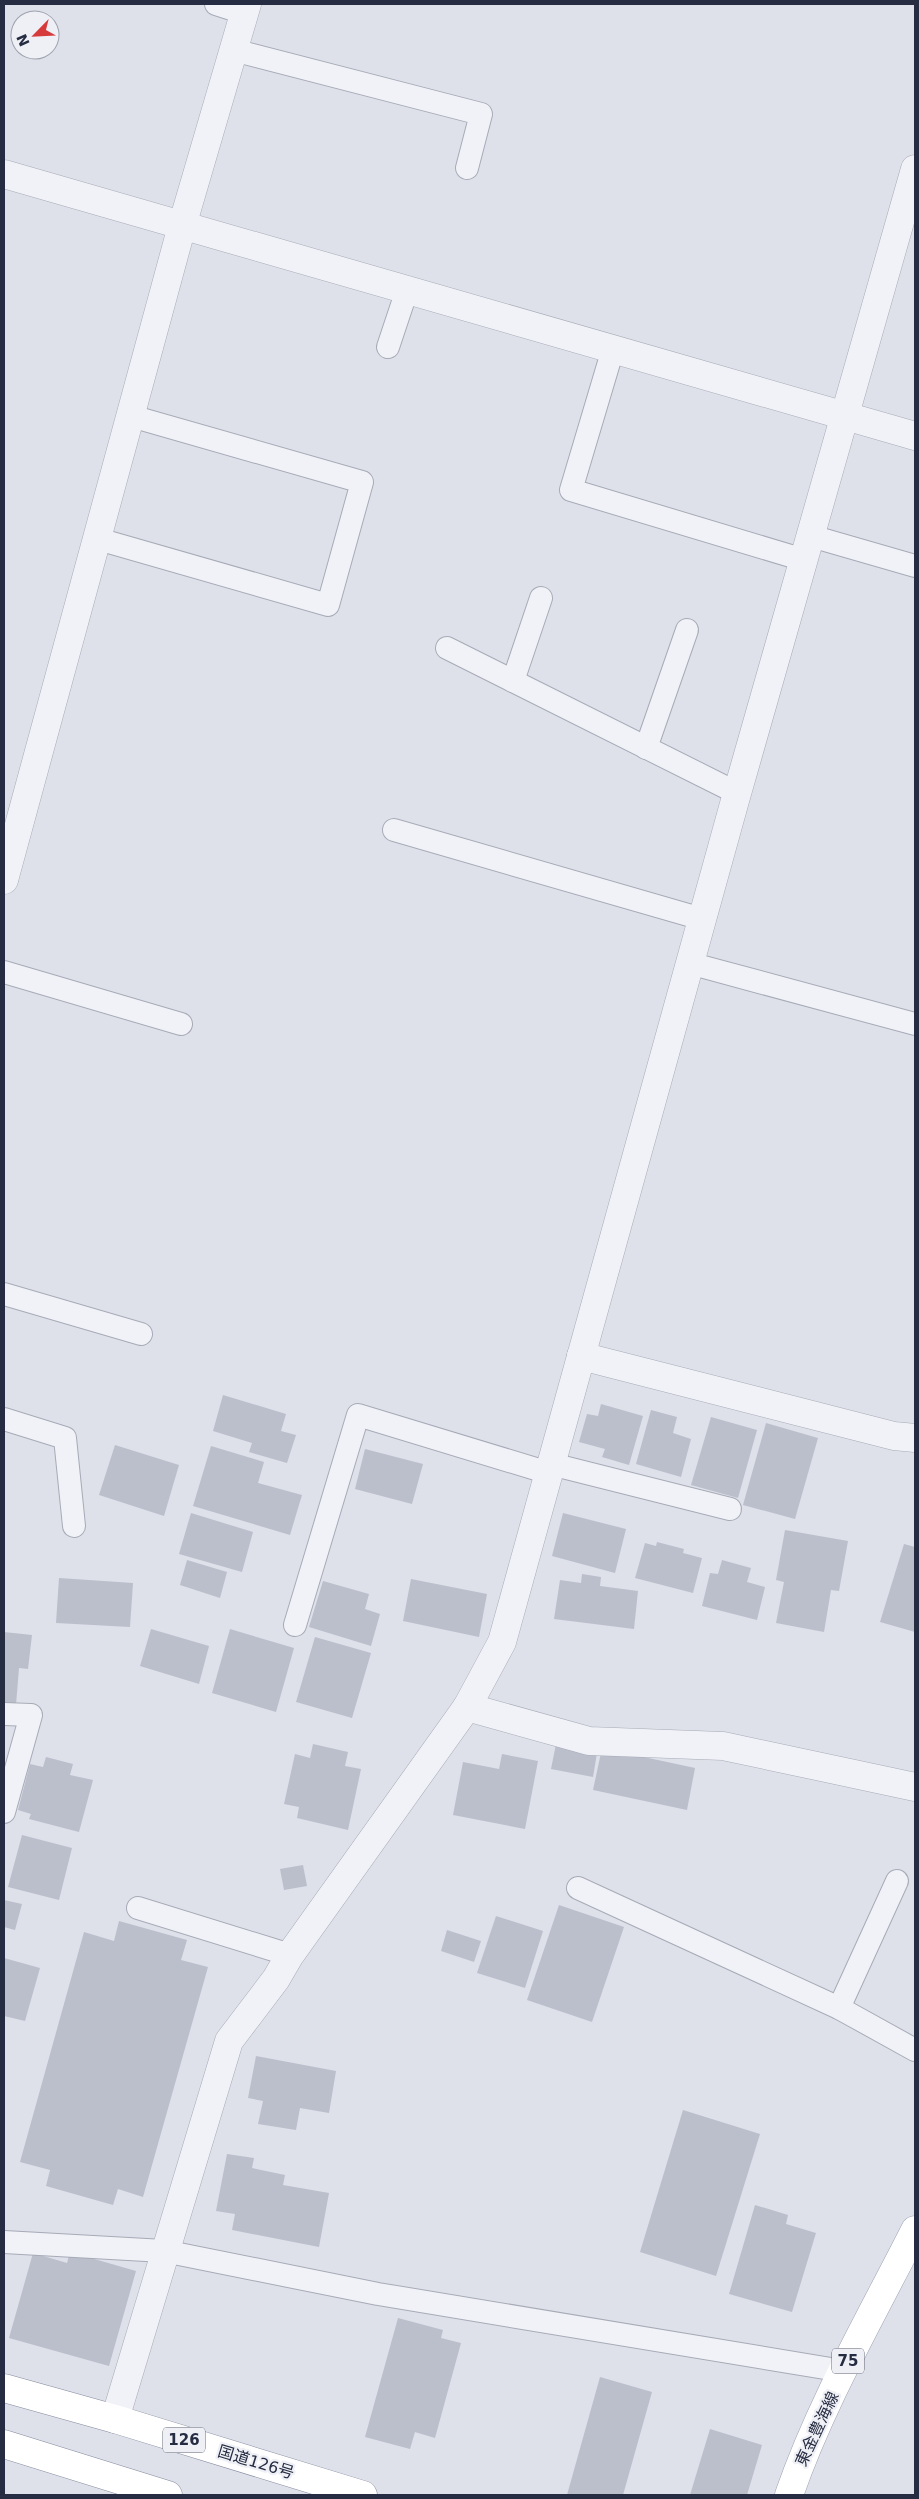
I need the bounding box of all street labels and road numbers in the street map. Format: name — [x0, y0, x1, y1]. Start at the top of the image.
road number: 75 — [832, 2348, 864, 2374]
street label: 東金豊海線 — [791, 2389, 843, 2469]
road number: 126 — [163, 2428, 205, 2452]
street label: 国道126号 — [216, 2441, 296, 2483]

